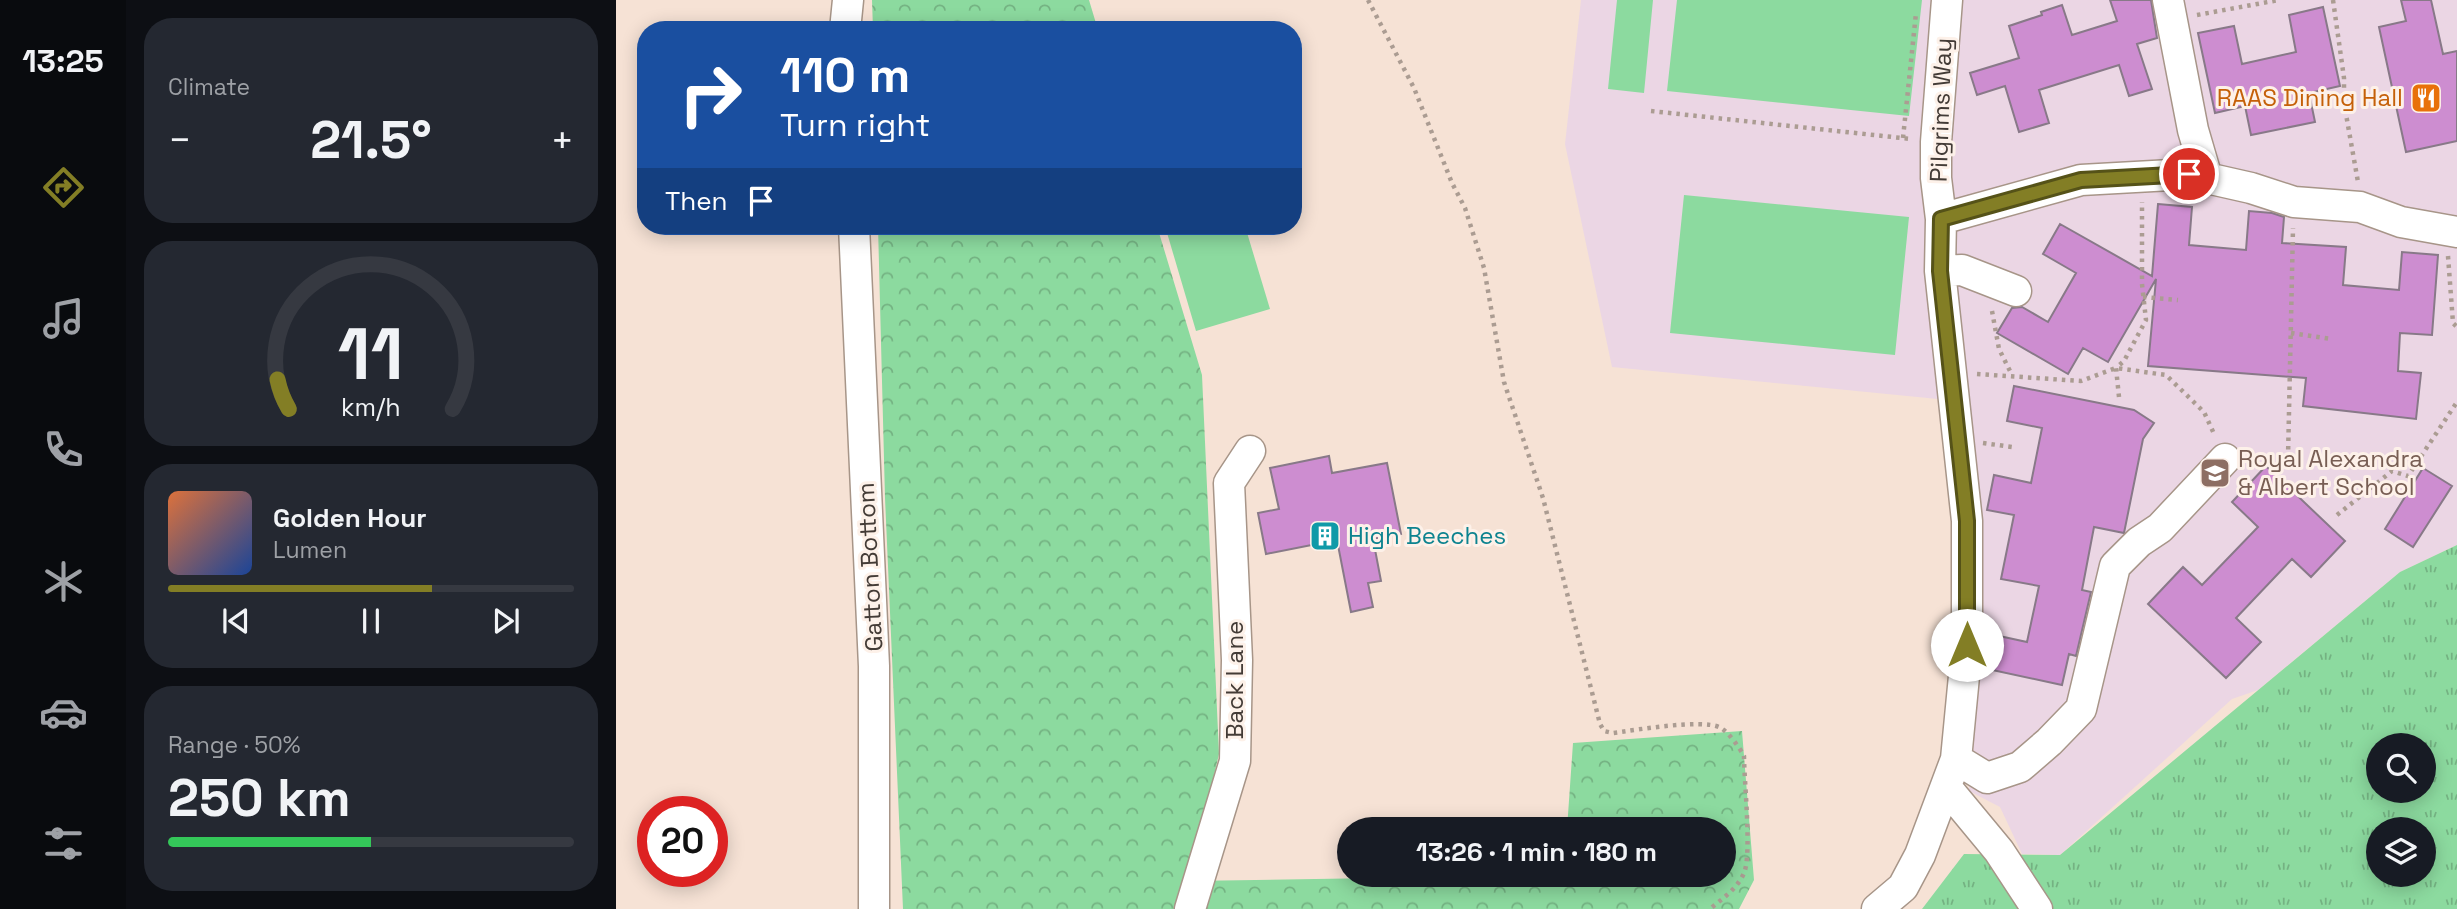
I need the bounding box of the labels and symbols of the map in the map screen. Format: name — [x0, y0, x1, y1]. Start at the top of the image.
street label: Pilgrims Way — [1922, 37, 1959, 183]
restaurant icon: RAAS Dining Hall — [2409, 81, 2443, 115]
place label: RAAS Dining Hall — [2217, 82, 2403, 113]
pin — [2159, 144, 2219, 204]
place label: Royal Alexandra & Albert School — [2238, 443, 2423, 502]
school or university icon: Royal Alexandra & Albert School — [2198, 456, 2232, 490]
street label: Gatton Bottom — [850, 482, 889, 652]
building icon: High Beeches — [1308, 519, 1342, 553]
place label: High Beeches — [1348, 520, 1506, 551]
position arrow — [1930, 608, 2004, 682]
street label: Back Lane — [1219, 621, 1250, 739]
speed limit sign: 20 — [637, 796, 728, 887]

